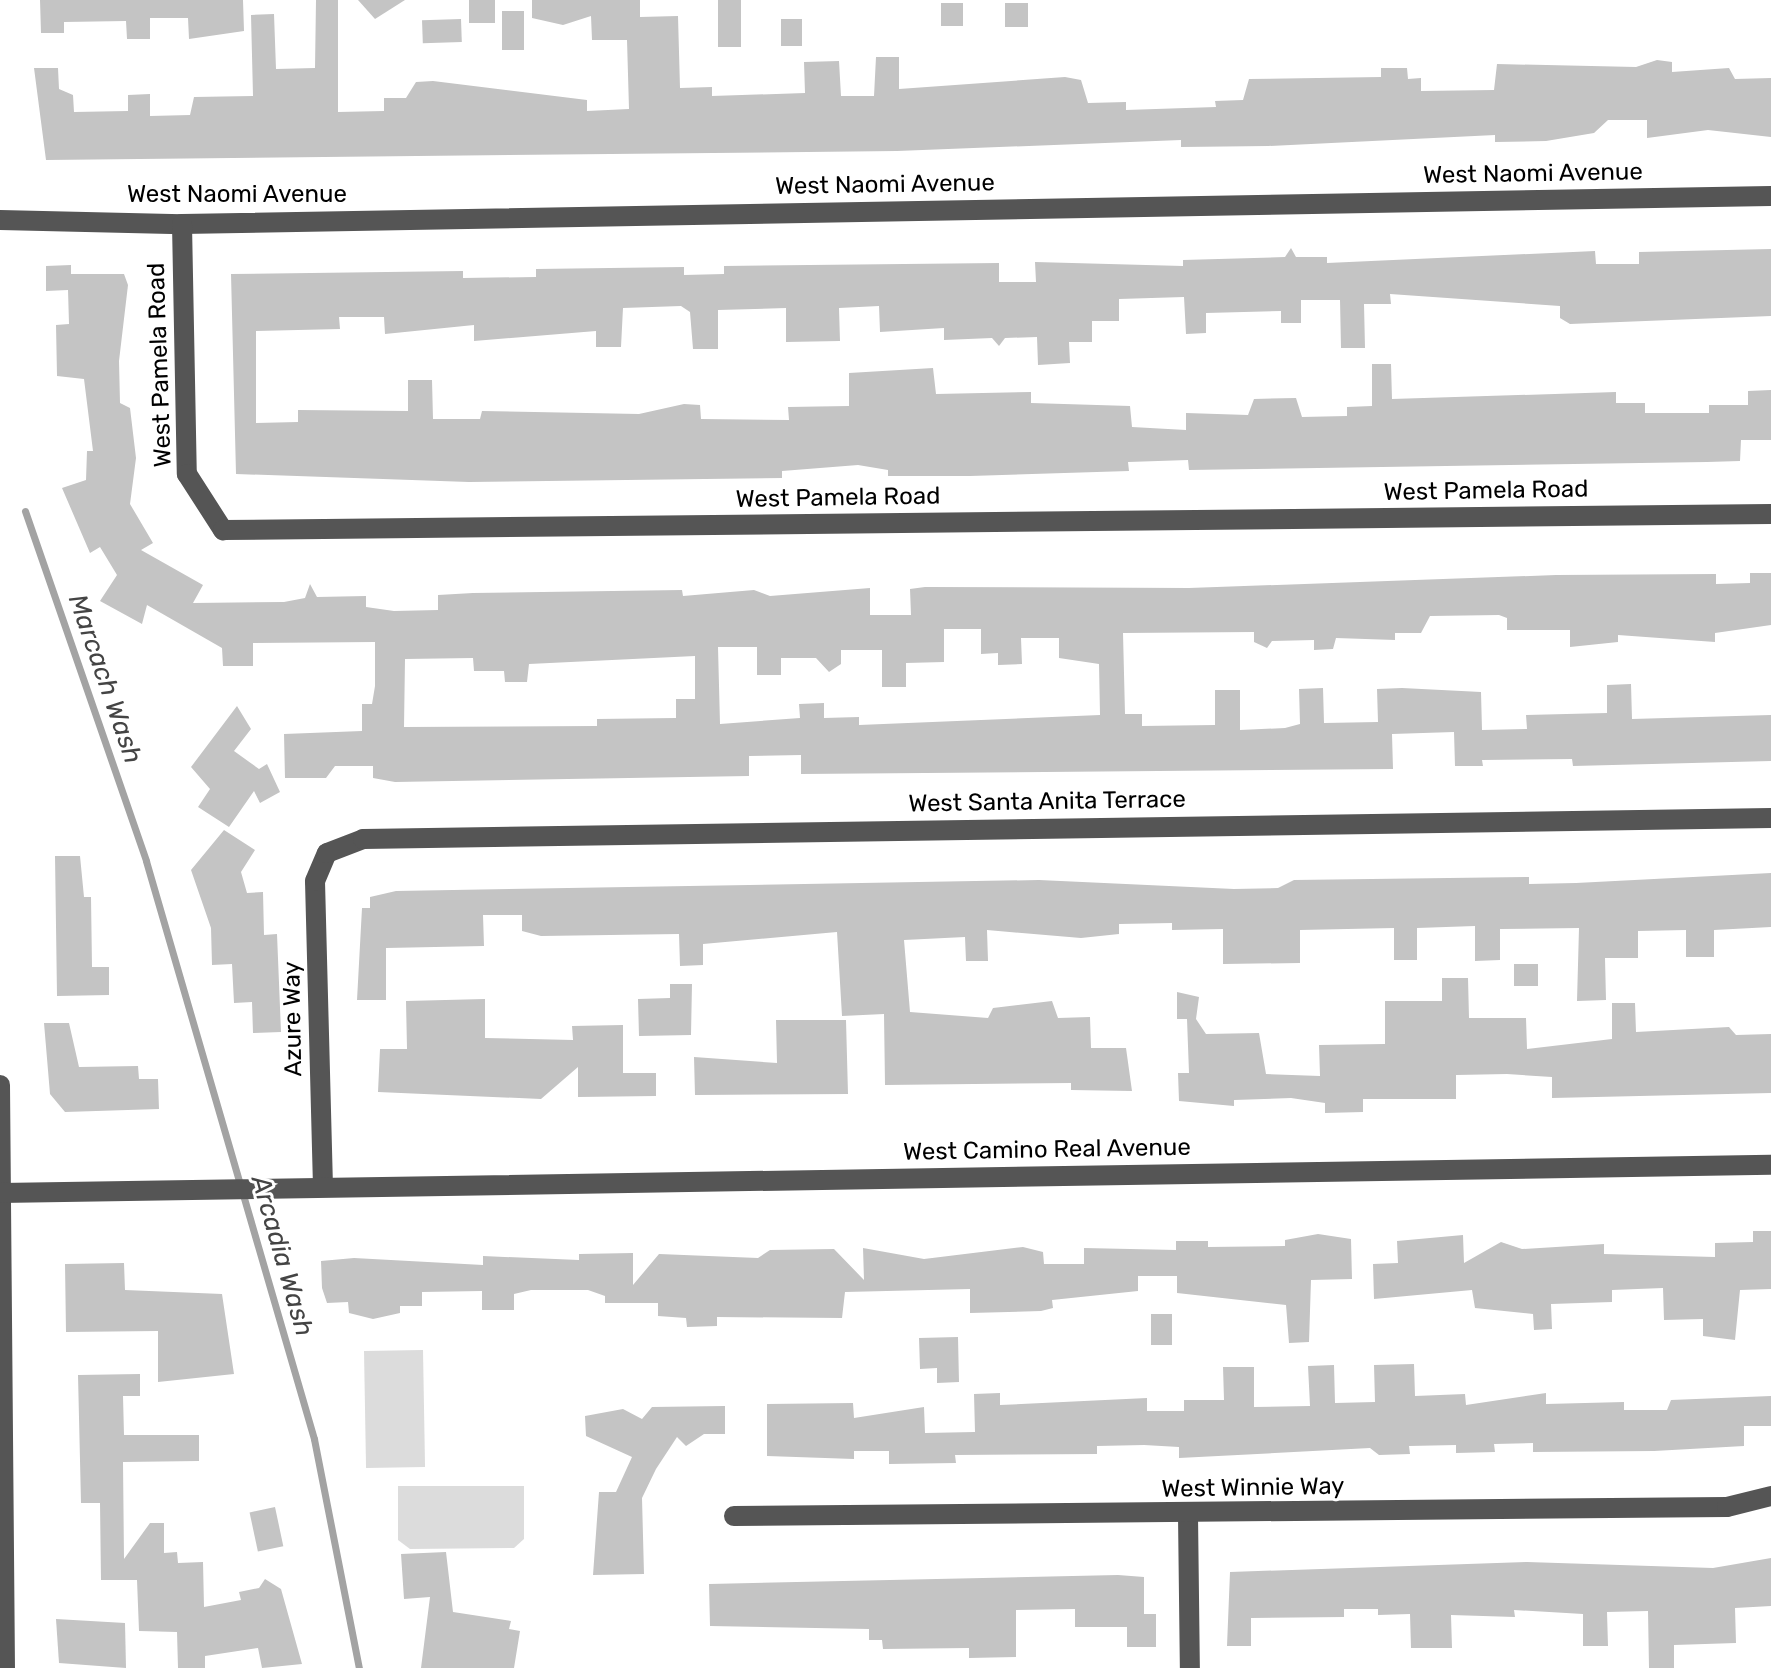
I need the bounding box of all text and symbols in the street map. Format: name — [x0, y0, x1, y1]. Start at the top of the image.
street label: West Naomi Avenue — [1423, 158, 1643, 190]
street label: West Naomi Avenue — [775, 169, 995, 201]
street label: West Naomi Avenue — [127, 181, 347, 209]
street label: West Pamela Road — [142, 262, 178, 468]
street label: West Pamela Road — [1383, 475, 1589, 507]
street label: West Pamela Road — [735, 482, 941, 514]
water label: Marcach Wash — [61, 590, 149, 768]
street label: West Santa Anita Terrace — [907, 785, 1187, 819]
street label: Azure Way — [278, 961, 308, 1077]
street label: West Camino Real Avenue — [903, 1133, 1191, 1167]
water label: Arcadia Wash — [244, 1172, 320, 1340]
street label: West Winnie Way — [1161, 1472, 1345, 1504]

